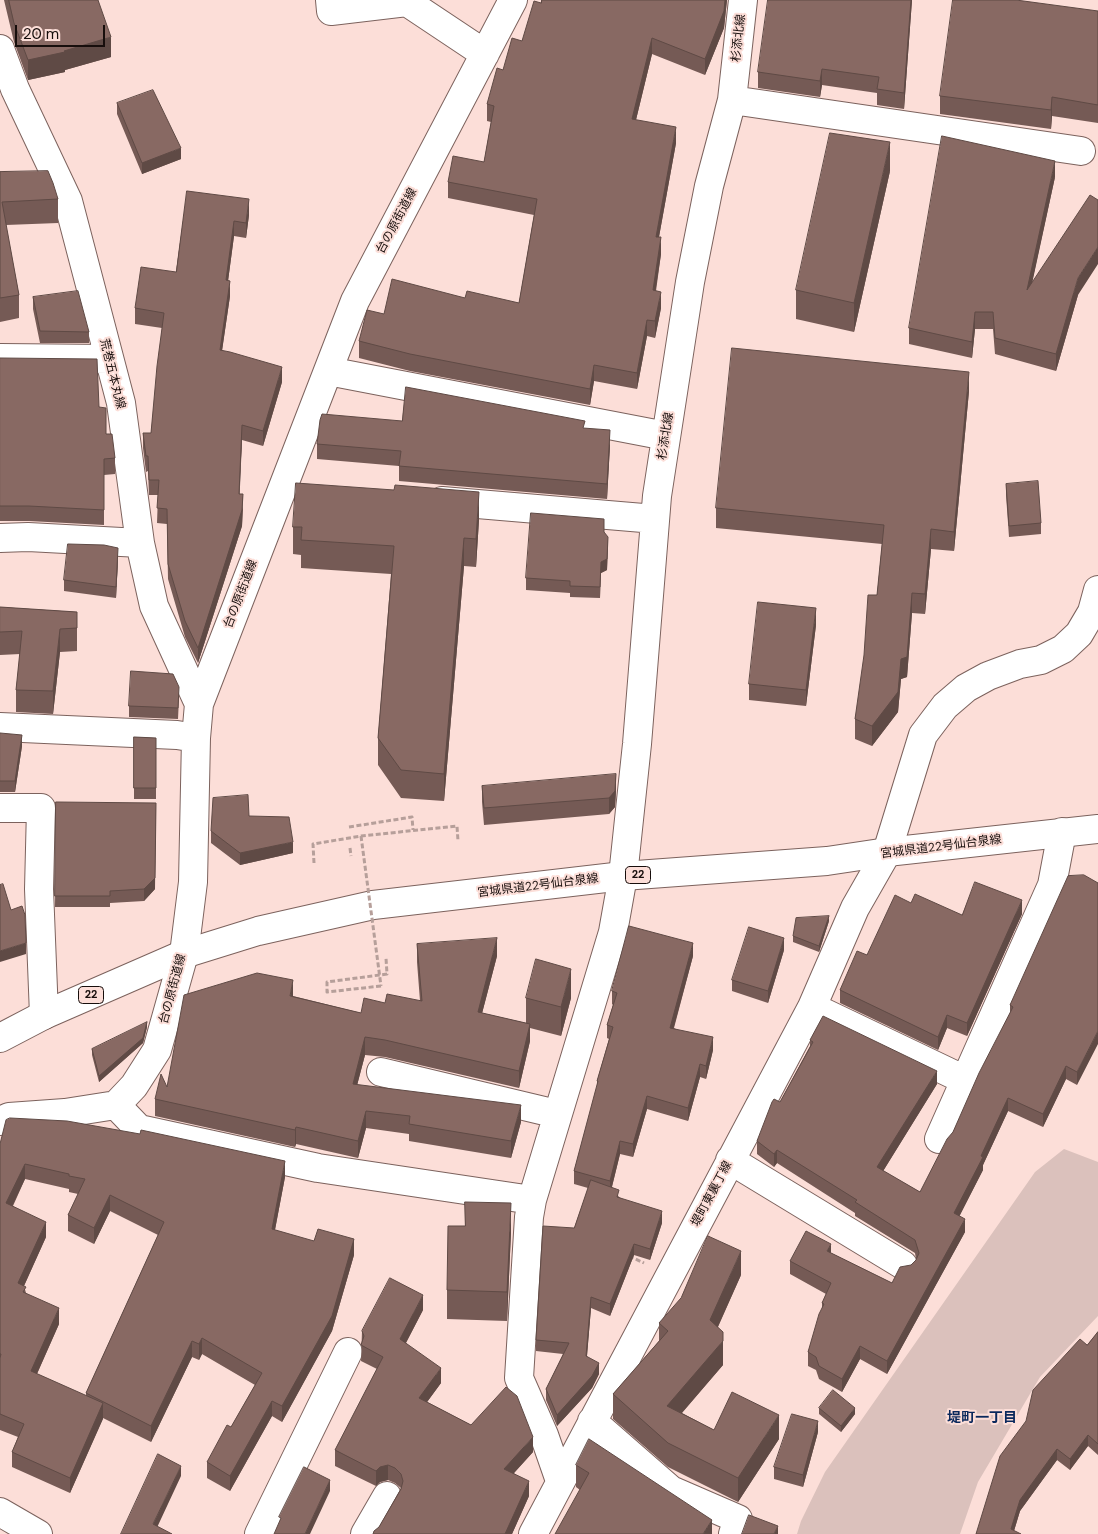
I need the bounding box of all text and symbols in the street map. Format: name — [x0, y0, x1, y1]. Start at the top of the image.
street label: 杉添北線 — [729, 13, 749, 63]
scale bar — [18, 15, 108, 47]
text: 20 m — [23, 24, 59, 44]
street label: 台の原街道線 — [374, 186, 420, 256]
street label: 荒巻五本丸線 — [96, 337, 128, 411]
street label: 杉添北線 — [655, 411, 677, 461]
street label: 台の原街道線 — [221, 558, 261, 630]
street label: 宮城県道22号仙台泉線 — [880, 832, 1002, 862]
road number: 22 — [626, 866, 650, 884]
street label: 宮城県道22号仙台泉線 — [477, 871, 599, 901]
street label: 台の原街道線 — [157, 952, 189, 1026]
road number: 22 — [78, 986, 104, 1004]
street label: 堤町東裏丁線 — [689, 1159, 735, 1229]
district label: 堤町一丁目 — [947, 1410, 1017, 1426]

